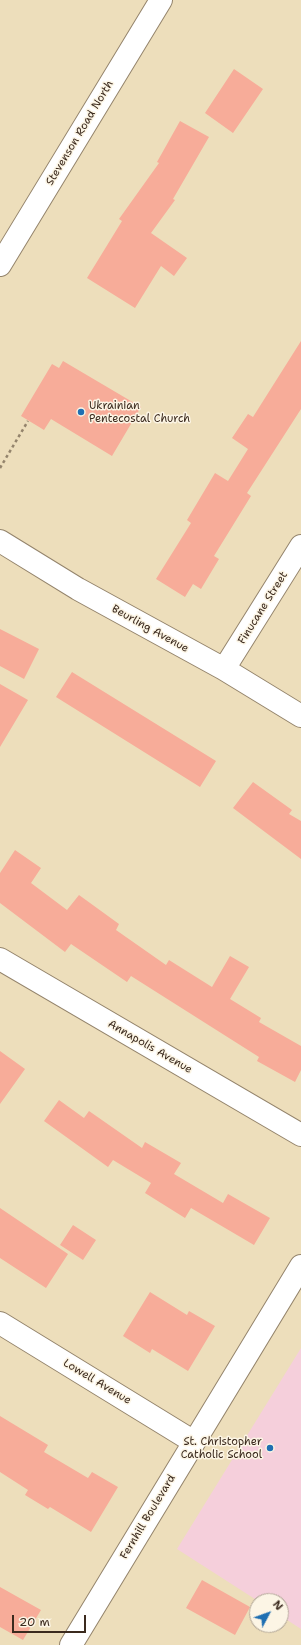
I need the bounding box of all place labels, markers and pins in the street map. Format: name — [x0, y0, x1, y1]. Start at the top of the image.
place label: Ukrainian Pentecostal Church — [89, 399, 190, 425]
marker: Ukrainian Pentecostal Church — [76, 407, 86, 417]
place label: St. Christopher Catholic School — [181, 1435, 262, 1461]
marker: St. Christopher Catholic School — [265, 1443, 275, 1453]

